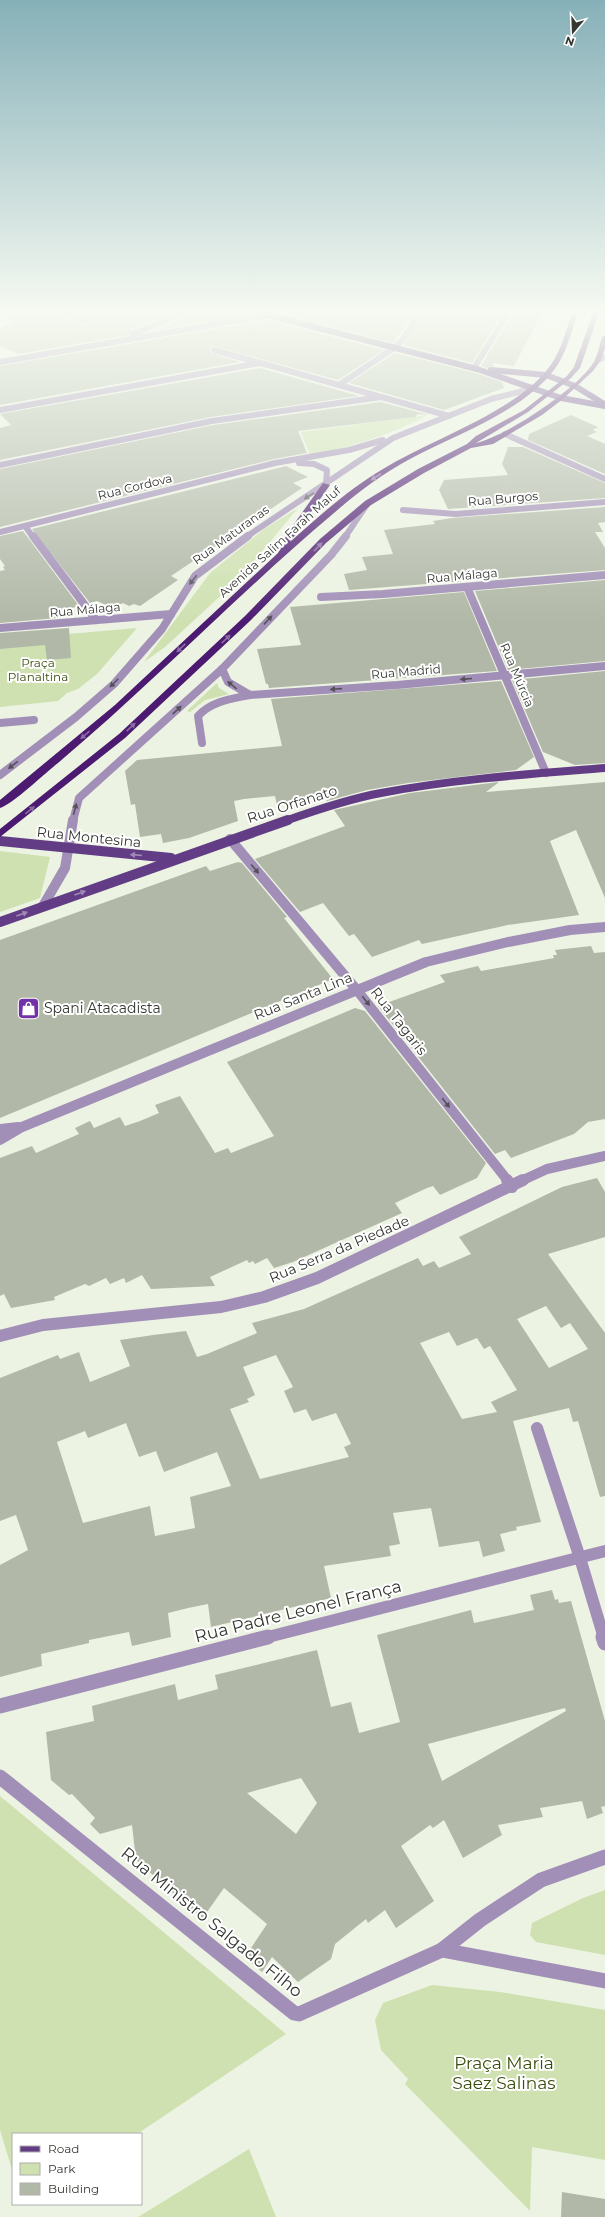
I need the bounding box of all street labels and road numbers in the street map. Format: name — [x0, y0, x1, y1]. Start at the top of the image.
street label: Rua Cordova — [96, 470, 174, 503]
street label: Avenida Salim Farah Maluf — [215, 482, 345, 601]
street label: Rua Burgos — [467, 488, 539, 509]
street label: Rua Maturanas — [190, 502, 272, 567]
street label: Rua Málaga — [426, 565, 498, 586]
street label: Rua Málaga — [49, 599, 121, 620]
street label: Rua Múrcia — [497, 641, 538, 709]
street label: Rua Madrid — [371, 661, 441, 682]
street label: Rua Orfanato — [245, 781, 340, 827]
street label: Rua Montesina — [36, 823, 142, 851]
street label: Rua Santa Lina — [251, 968, 355, 1024]
street label: Rua Tagaris — [367, 983, 431, 1059]
street label: Rua Serra da Piedade — [266, 1211, 412, 1287]
street label: Rua Padre Leonel França — [193, 1576, 403, 1646]
street label: Rua Ministro Salgado Filho — [117, 1843, 307, 2001]

